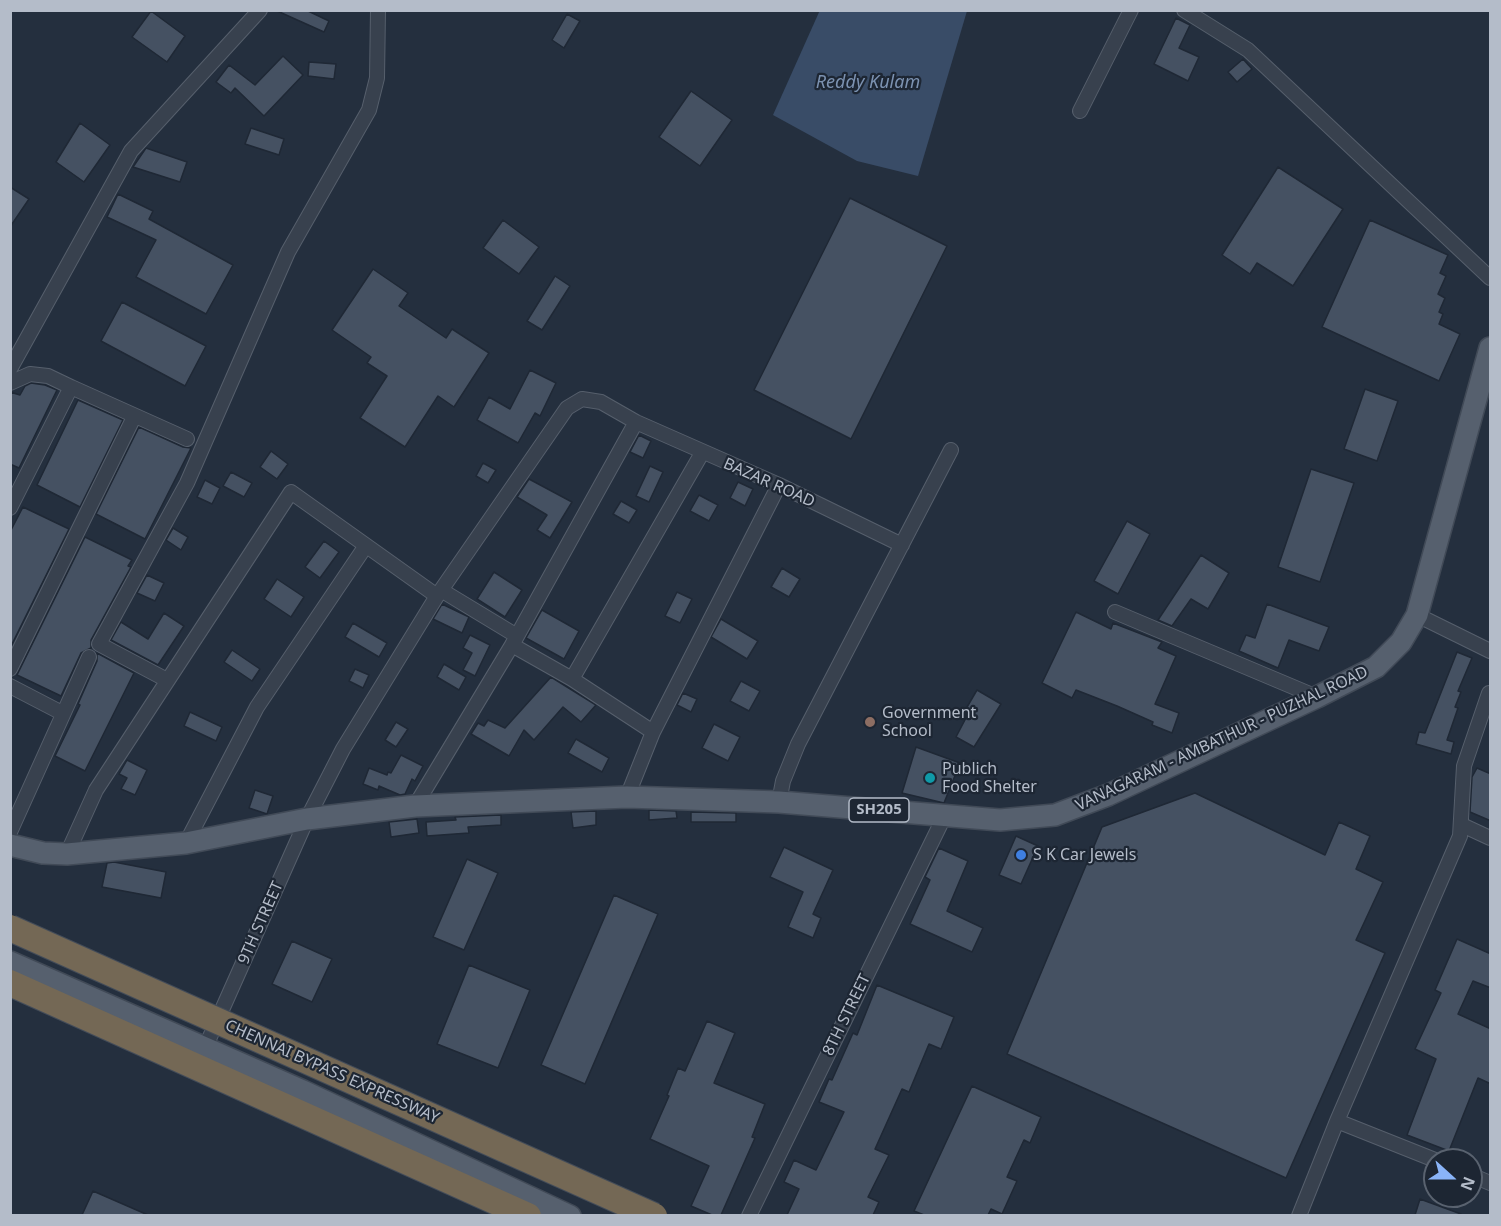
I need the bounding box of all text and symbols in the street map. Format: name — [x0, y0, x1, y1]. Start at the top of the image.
water label: Reddy Kulam — [816, 72, 920, 94]
street label: BAZAR ROAD — [720, 454, 818, 512]
street label: VANAGARAM - AMBATHUR - PUZHAL ROAD — [1073, 663, 1371, 815]
place label: Government School — [882, 703, 976, 741]
marker: Government School — [863, 715, 877, 729]
place label: Publich Food Shelter — [942, 759, 1037, 797]
marker: Publich Food Shelter — [923, 771, 937, 785]
road number: SH205 — [849, 798, 909, 822]
place label: S K Car Jewels — [1033, 845, 1136, 865]
marker: S K Car Jewels — [1014, 848, 1028, 862]
street label: 9TH STREET — [234, 879, 288, 967]
street label: 8TH STREET — [819, 971, 875, 1059]
street label: CHENNAI BYPASS EXPRESSWAY — [222, 1016, 442, 1128]
north arrow — [1423, 1148, 1483, 1208]
text: N — [1455, 1174, 1481, 1194]

